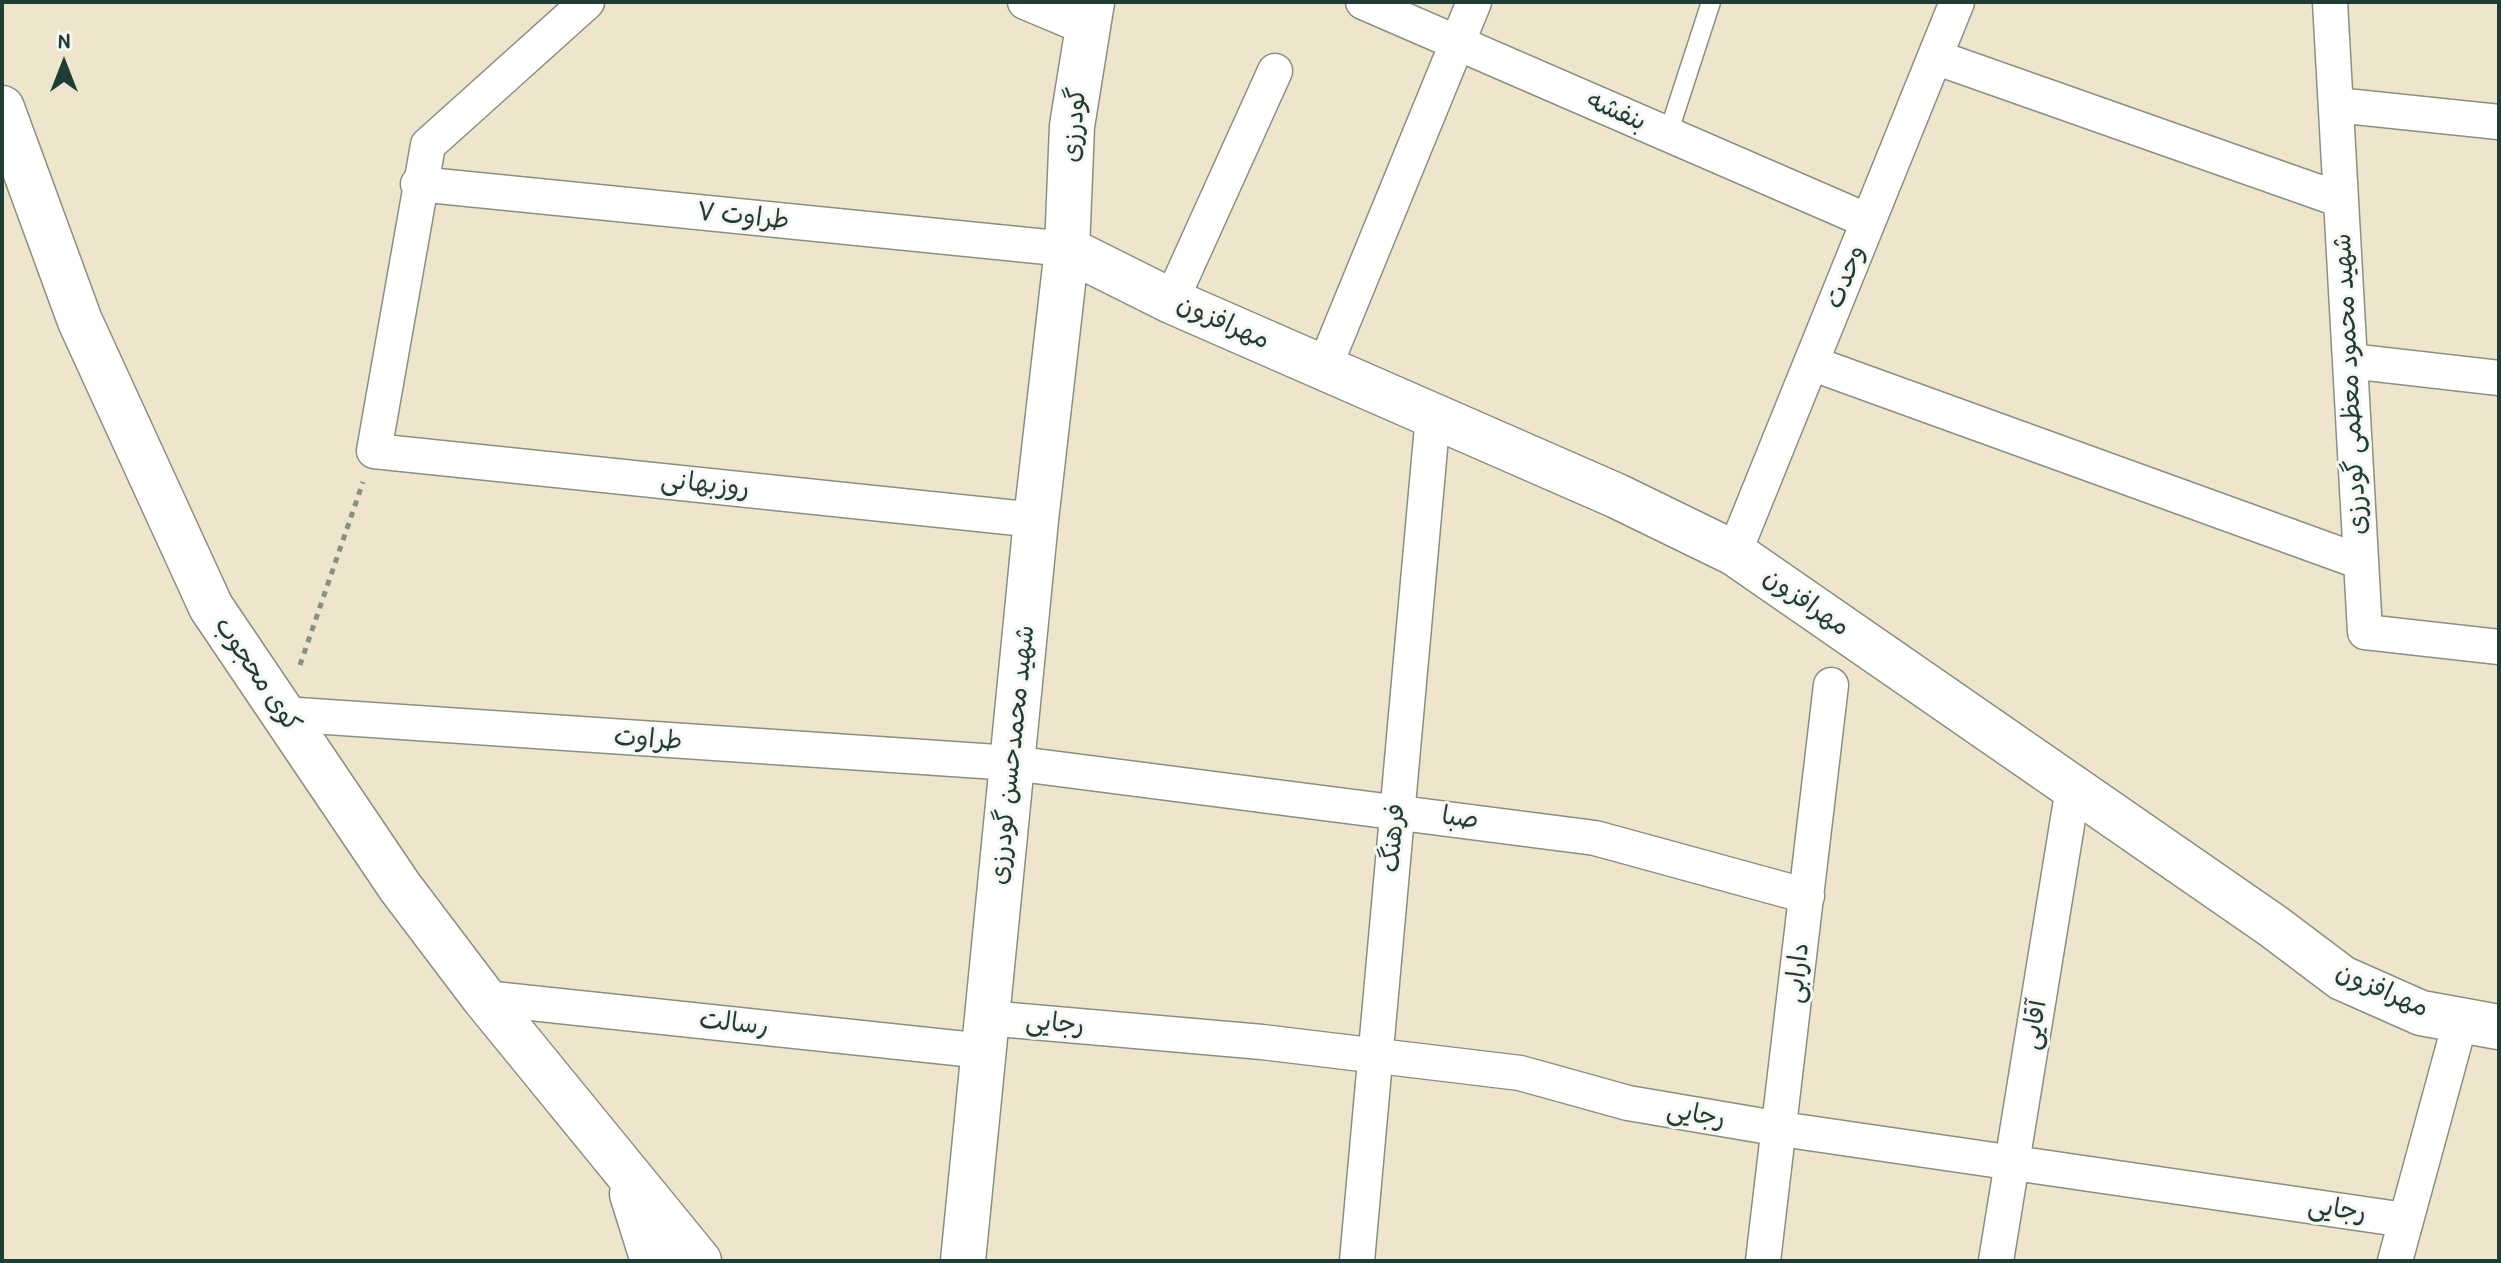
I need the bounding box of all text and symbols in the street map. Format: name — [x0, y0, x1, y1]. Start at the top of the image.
north arrow — [24, 24, 104, 104]
text: N — [58, 25, 70, 55]
street label: بنفشه — [1581, 85, 1651, 139]
street label: گودرزی — [1056, 86, 1094, 164]
street label: طراوت ۷ — [695, 197, 791, 237]
street label: شهید محمود معظمی گودرزی — [2328, 232, 2374, 536]
street label: وحدت — [1819, 241, 1873, 313]
street label: مهرافزون — [1172, 289, 1274, 357]
street label: روزبهانی — [659, 465, 751, 505]
street label: مهرافزون — [1757, 562, 1855, 644]
street label: کوی محجوب — [207, 611, 307, 739]
street label: شهید محمدحسن گودرزی — [984, 624, 1042, 886]
street label: طراوت — [613, 722, 683, 758]
street label: صبا — [1439, 801, 1481, 837]
street label: فرهنگ — [1375, 802, 1413, 874]
street label: دارابی — [1779, 941, 1817, 1005]
street label: مهرافزون — [2331, 957, 2433, 1025]
street label: آقایی — [2016, 998, 2054, 1052]
street label: رسالت — [698, 1005, 770, 1043]
street label: رجایی — [1024, 1006, 1086, 1042]
street label: رجایی — [1664, 1095, 1728, 1135]
street label: رجایی — [2306, 1190, 2368, 1230]

